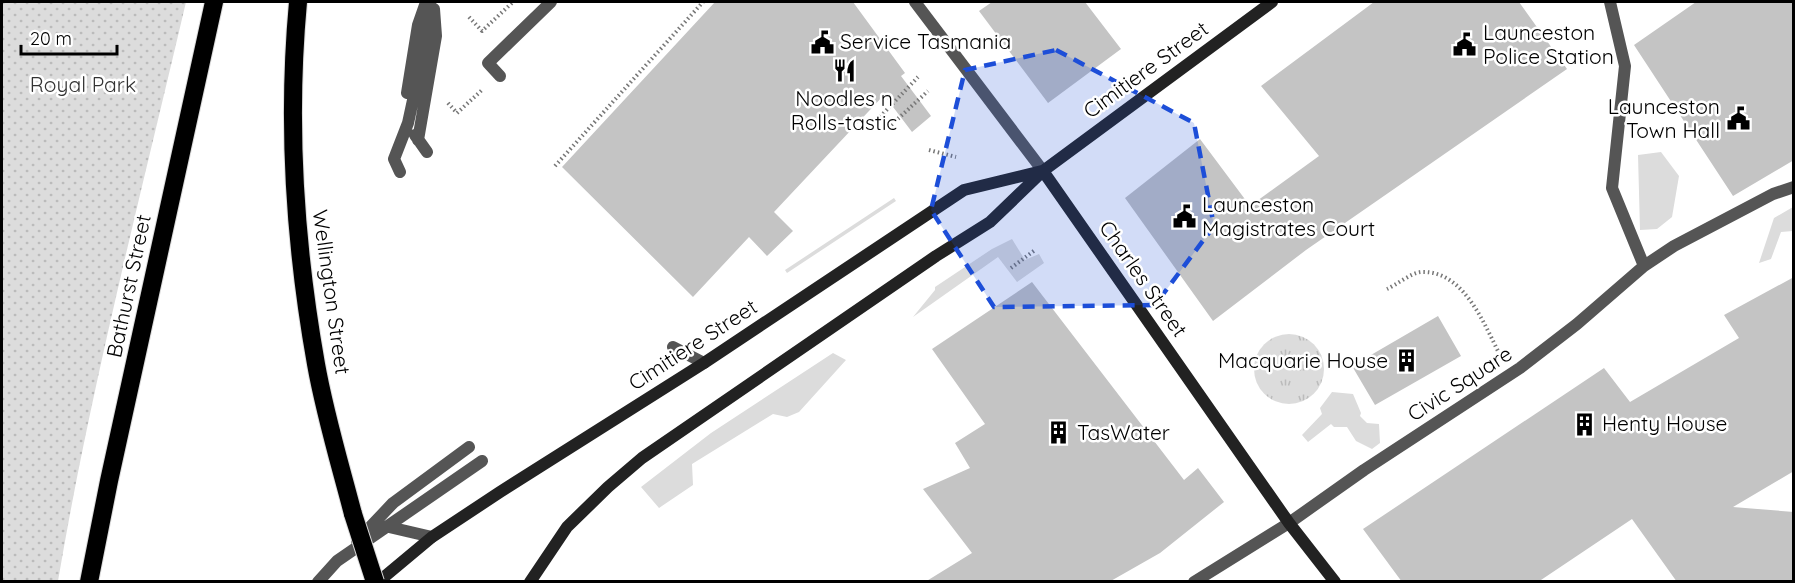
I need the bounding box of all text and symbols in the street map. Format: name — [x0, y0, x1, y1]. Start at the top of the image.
street label: Cimitiere Street — [1078, 15, 1213, 123]
scale bar — [21, 18, 117, 56]
place label: Launceston Police Station — [1483, 19, 1614, 69]
text: 20 m — [30, 27, 72, 50]
place label: Service Tasmania — [840, 28, 1011, 54]
public building icon: Service Tasmania — [809, 29, 835, 55]
public building icon: Launceston Police Station — [1452, 32, 1478, 58]
restaurant icon: Noodles n Rolls-tastic — [831, 58, 857, 84]
park label: Royal Park — [30, 71, 136, 97]
place label: Noodles n Rolls-tastic — [791, 85, 897, 135]
place label: Launceston Town Hall — [1608, 93, 1720, 143]
public building icon: Launceston Town Hall — [1725, 106, 1751, 132]
place label: Launceston Magistrates Court — [1202, 191, 1375, 241]
public building icon: Launceston Magistrates Court — [1171, 204, 1197, 230]
street label: Wellington Street — [308, 208, 356, 376]
street label: Bathurst Street — [100, 212, 156, 360]
street label: Charles Street — [1094, 215, 1193, 342]
street label: Cimitiere Street — [623, 293, 762, 395]
street label: Civic Square — [1402, 340, 1516, 427]
place label: Macquarie House — [1218, 347, 1388, 373]
building icon: Macquarie House — [1393, 348, 1419, 374]
place label: Henty House — [1602, 410, 1727, 436]
building icon: Henty House — [1571, 411, 1597, 437]
place label: TasWater — [1077, 419, 1170, 445]
building icon: TasWater — [1046, 420, 1072, 446]

